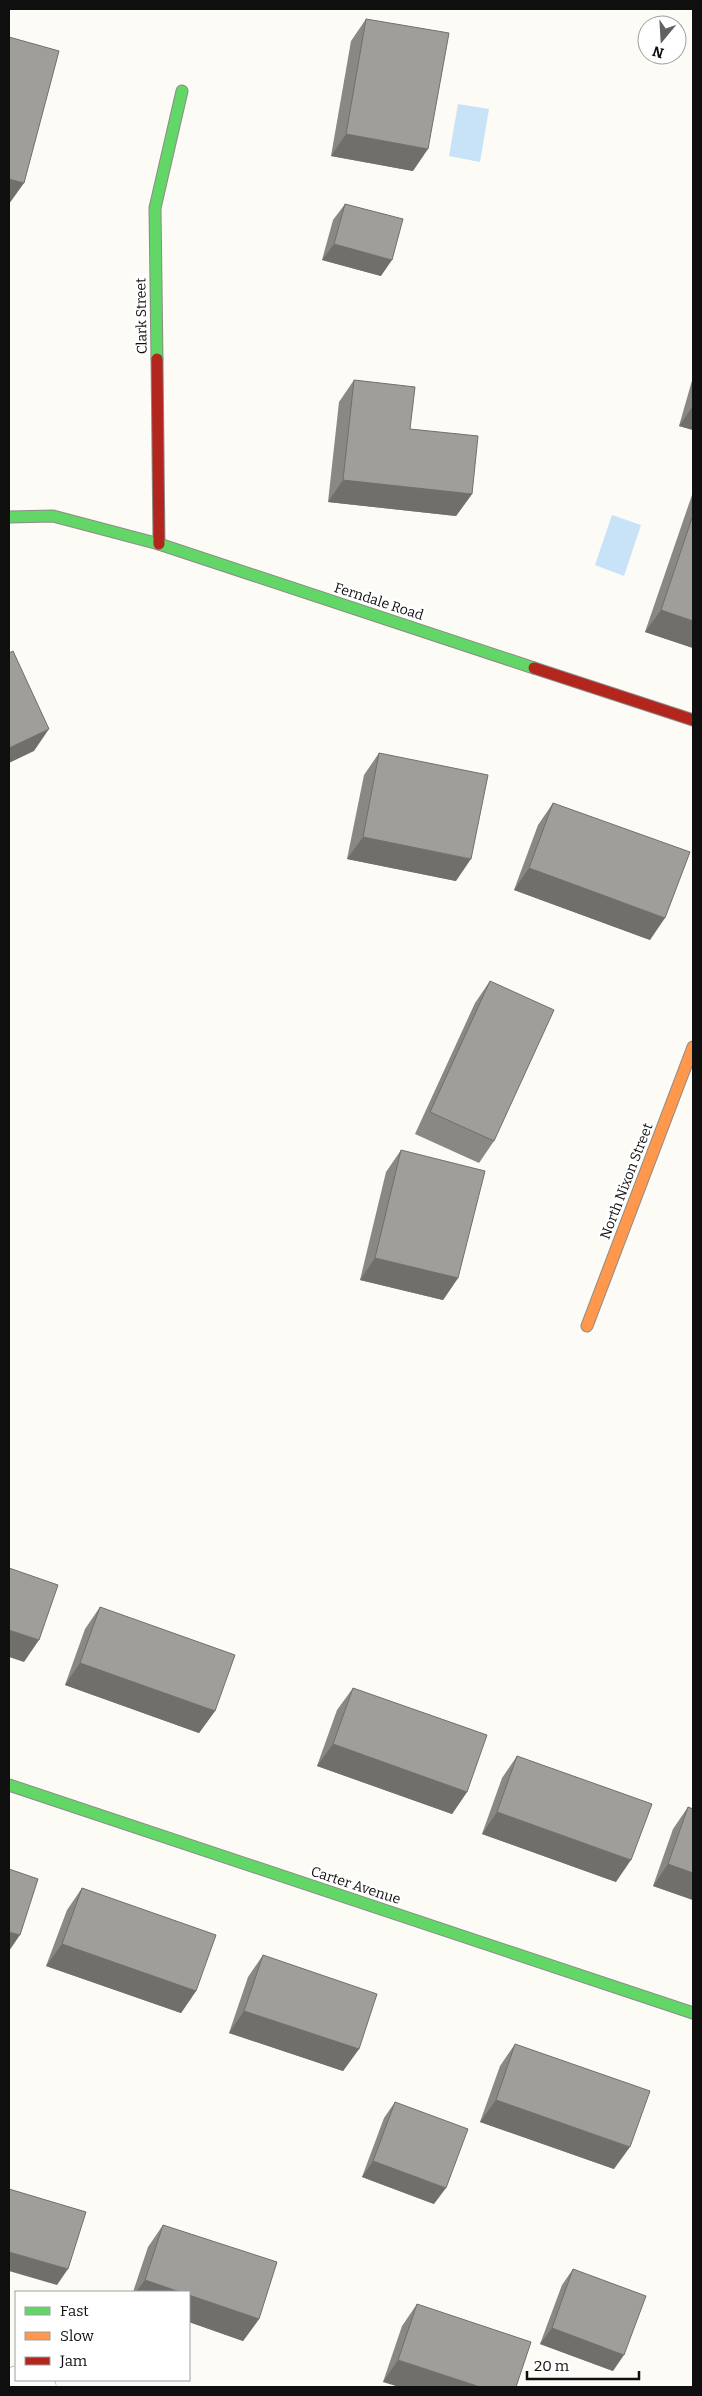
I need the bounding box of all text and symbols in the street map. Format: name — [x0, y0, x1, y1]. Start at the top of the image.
north arrow — [637, 15, 687, 65]
text: N — [650, 42, 666, 62]
street label: Clark Street — [132, 278, 151, 354]
street label: Ferndale Road — [332, 579, 426, 624]
street label: North Nixon Street — [596, 1121, 656, 1242]
street label: Carter Avenue — [309, 1863, 403, 1908]
legend — [15, 2291, 190, 2381]
text: Fast — [60, 2302, 89, 2320]
text: Slow — [60, 2327, 95, 2345]
scale bar — [527, 2348, 640, 2380]
text: Jam — [59, 2352, 88, 2370]
text: 20 m — [534, 2357, 570, 2375]

